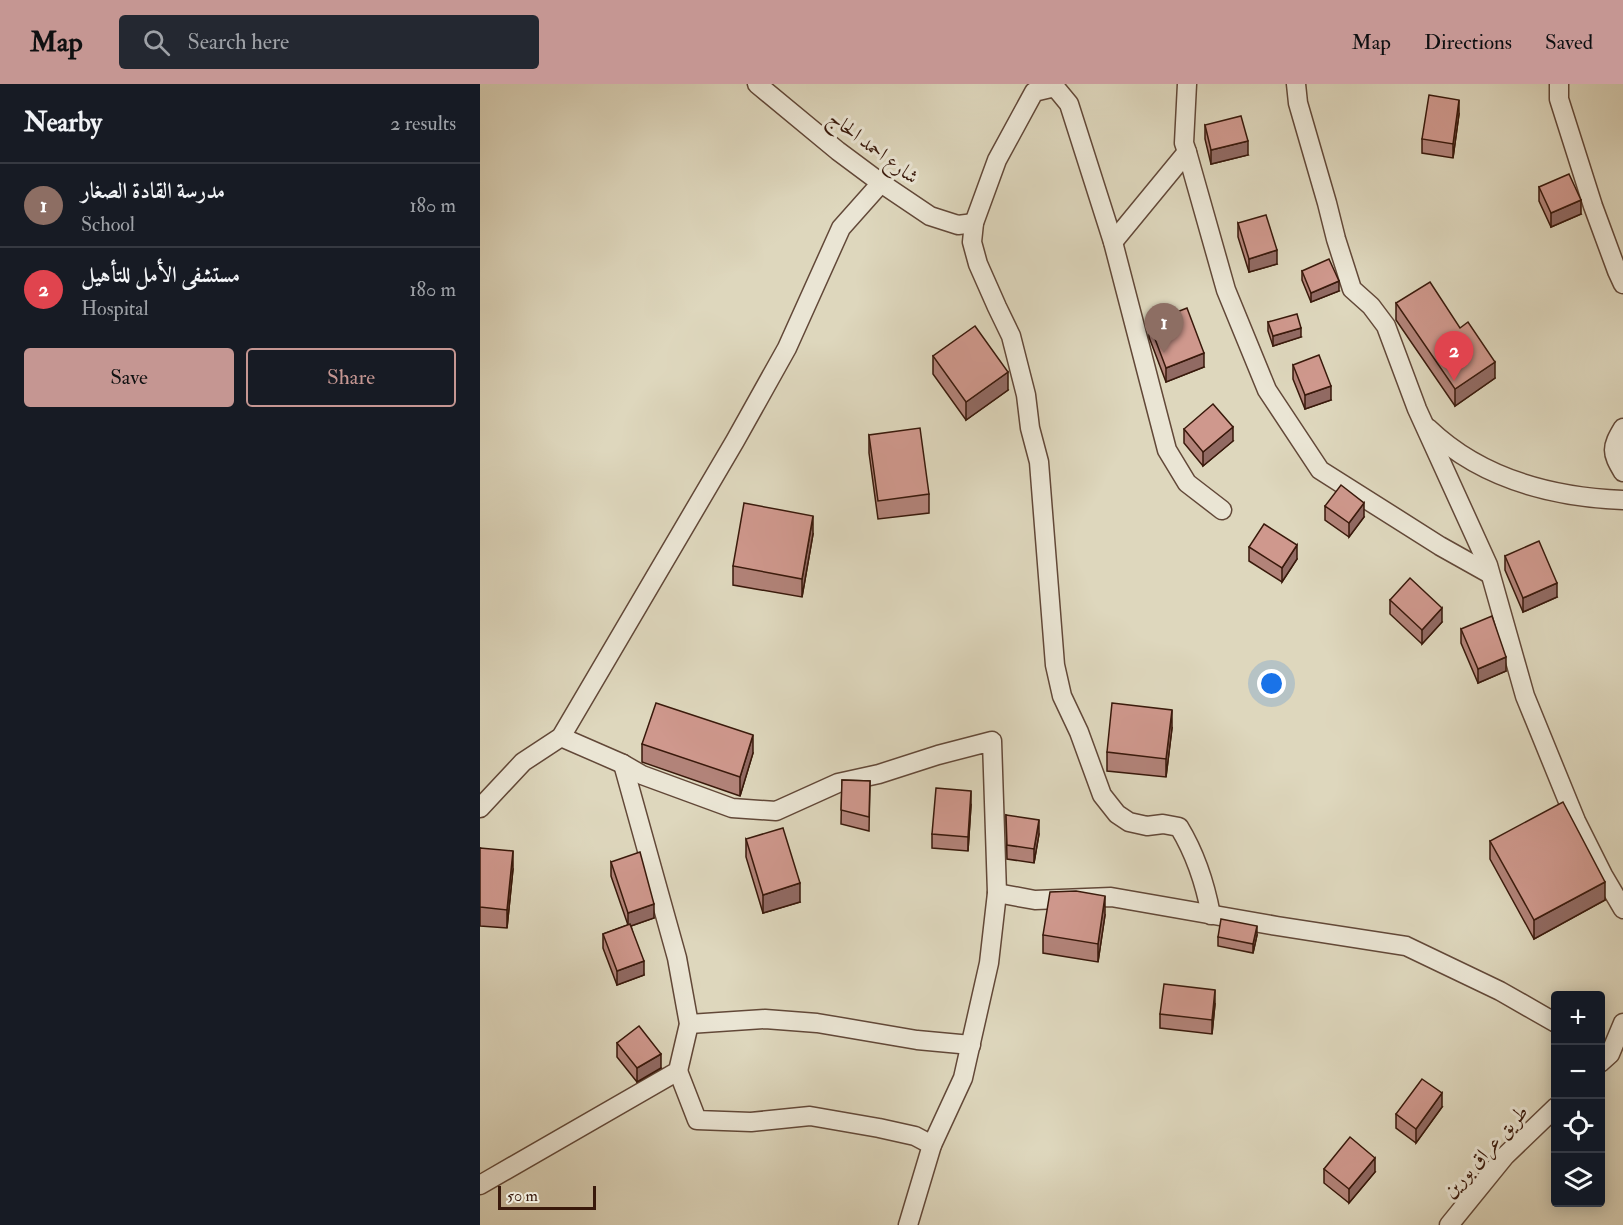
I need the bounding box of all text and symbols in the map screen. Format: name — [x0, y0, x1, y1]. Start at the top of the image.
search box — [119, 15, 539, 69]
text: Map — [30, 25, 83, 60]
icon: search — [140, 26, 173, 59]
text: Search here — [188, 28, 289, 56]
text: Map — [1351, 29, 1391, 56]
text: Directions — [1424, 29, 1512, 56]
text: Saved — [1545, 29, 1593, 56]
street label: شارع احمد الحاج — [821, 105, 924, 193]
text: Nearby — [24, 107, 102, 139]
text: 2 results — [390, 111, 456, 136]
text: مدرسة القادة الصغار — [81, 177, 225, 205]
text: 1 — [40, 193, 47, 218]
text: 180 m — [409, 193, 456, 218]
text: School — [81, 212, 135, 237]
text: مستشفى الأمل للتأهيل — [81, 261, 240, 289]
text: 2 — [38, 277, 49, 302]
text: 180 m — [409, 277, 456, 302]
text: Hospital — [81, 296, 149, 321]
pin: 1 — [1144, 304, 1184, 353]
pin: 2 — [1434, 332, 1474, 381]
button: Save — [24, 348, 234, 407]
button: Share — [246, 348, 456, 407]
your location — [1257, 669, 1286, 698]
map controls — [1551, 991, 1605, 1207]
button: + — [1551, 991, 1605, 1045]
button: − — [1551, 1045, 1605, 1099]
button: locate — [1551, 1099, 1605, 1153]
street label: طريق عراق بورين — [1437, 1100, 1534, 1204]
button: layers — [1551, 1153, 1605, 1207]
scale bar — [498, 1183, 596, 1210]
text: 50 m — [507, 1186, 538, 1206]

